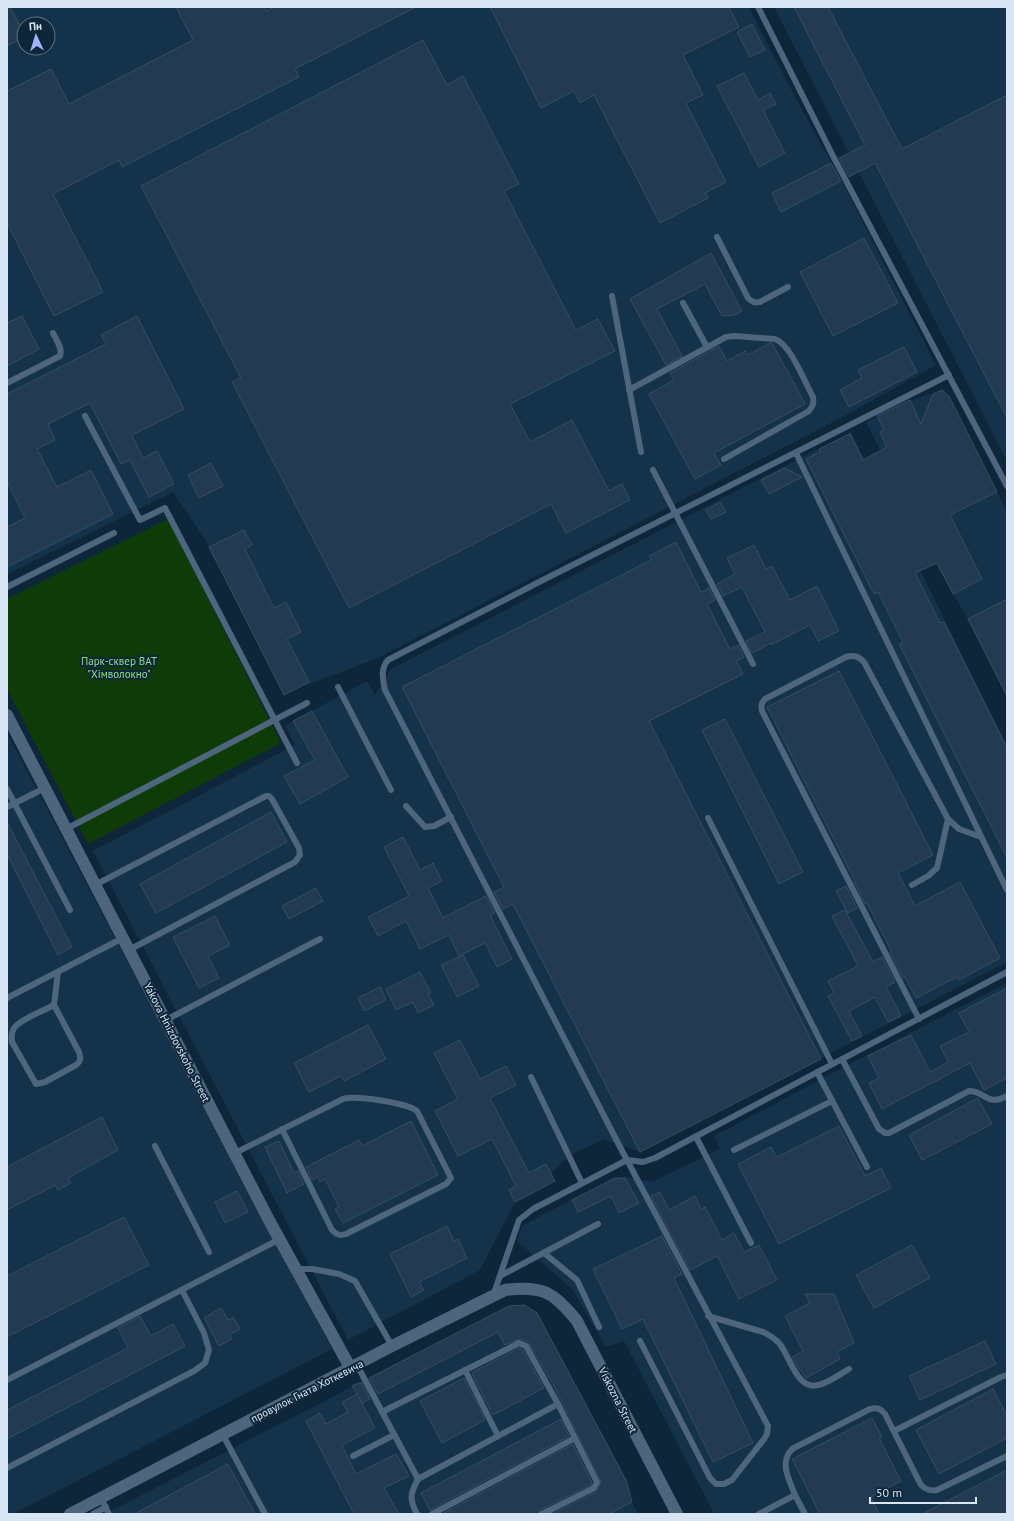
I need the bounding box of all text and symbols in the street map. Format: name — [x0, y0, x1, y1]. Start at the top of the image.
north arrow — [16, 16, 56, 56]
text: Пн — [28, 19, 42, 33]
park label: Парк-сквер ВАТ "Хімволокно" — [81, 654, 157, 681]
street label: Yakova Hnizdovskoho Street — [141, 980, 213, 1104]
street label: провулок Гната Хоткевича — [248, 1356, 366, 1426]
street label: Viskozna Street — [595, 1364, 641, 1436]
scale bar — [870, 1479, 976, 1505]
text: 50 m — [876, 1485, 902, 1500]

